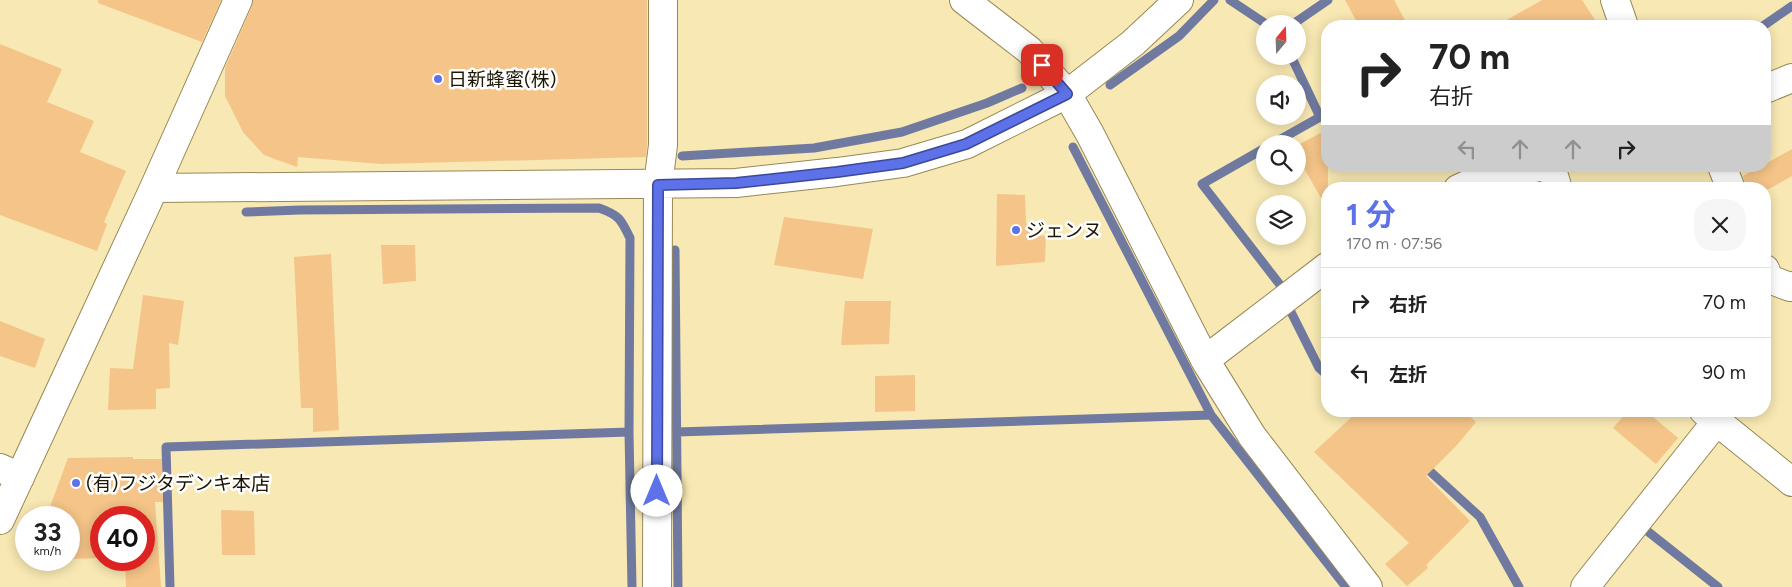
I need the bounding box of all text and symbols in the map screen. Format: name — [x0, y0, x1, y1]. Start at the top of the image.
north arrow — [1256, 15, 1306, 65]
map controls — [1256, 15, 1306, 245]
text: 70 m — [1429, 36, 1510, 78]
icon: right — [1346, 40, 1411, 105]
pin — [1021, 44, 1063, 86]
icon: arrive — [1028, 51, 1056, 79]
place label: 日新蜂蜜(株) — [448, 68, 556, 91]
marker: 日新蜂蜜(株) — [432, 73, 444, 85]
button: sound — [1256, 75, 1306, 125]
text: 右折 — [1429, 83, 1473, 110]
button: search — [1256, 135, 1306, 185]
icon: left — [1453, 135, 1481, 163]
icon: ahead — [1506, 135, 1534, 163]
icon: ahead — [1559, 135, 1587, 163]
icon: right — [1612, 135, 1640, 163]
button: layers — [1256, 195, 1306, 245]
text: 1 分 — [1346, 196, 1396, 233]
button: close — [1694, 199, 1746, 251]
place label: ジェンヌ — [1026, 219, 1102, 242]
marker: ジェンヌ — [1010, 224, 1022, 236]
text: 170 m · 07:56 — [1346, 234, 1442, 253]
icon: right — [1346, 289, 1374, 317]
text: 70 m — [1703, 291, 1746, 314]
text: 右折 — [1389, 293, 1427, 316]
icon: left — [1346, 359, 1374, 387]
text: 90 m — [1702, 361, 1746, 384]
text: 左折 — [1389, 363, 1427, 386]
position arrow — [630, 464, 682, 516]
place label: (有)フジタデンキ本店 — [86, 472, 270, 495]
marker: (有)フジタデンキ本店 — [70, 477, 82, 489]
speed limit sign: 40 — [90, 506, 155, 571]
text: 33 — [34, 517, 61, 547]
text: km/h — [34, 544, 61, 558]

